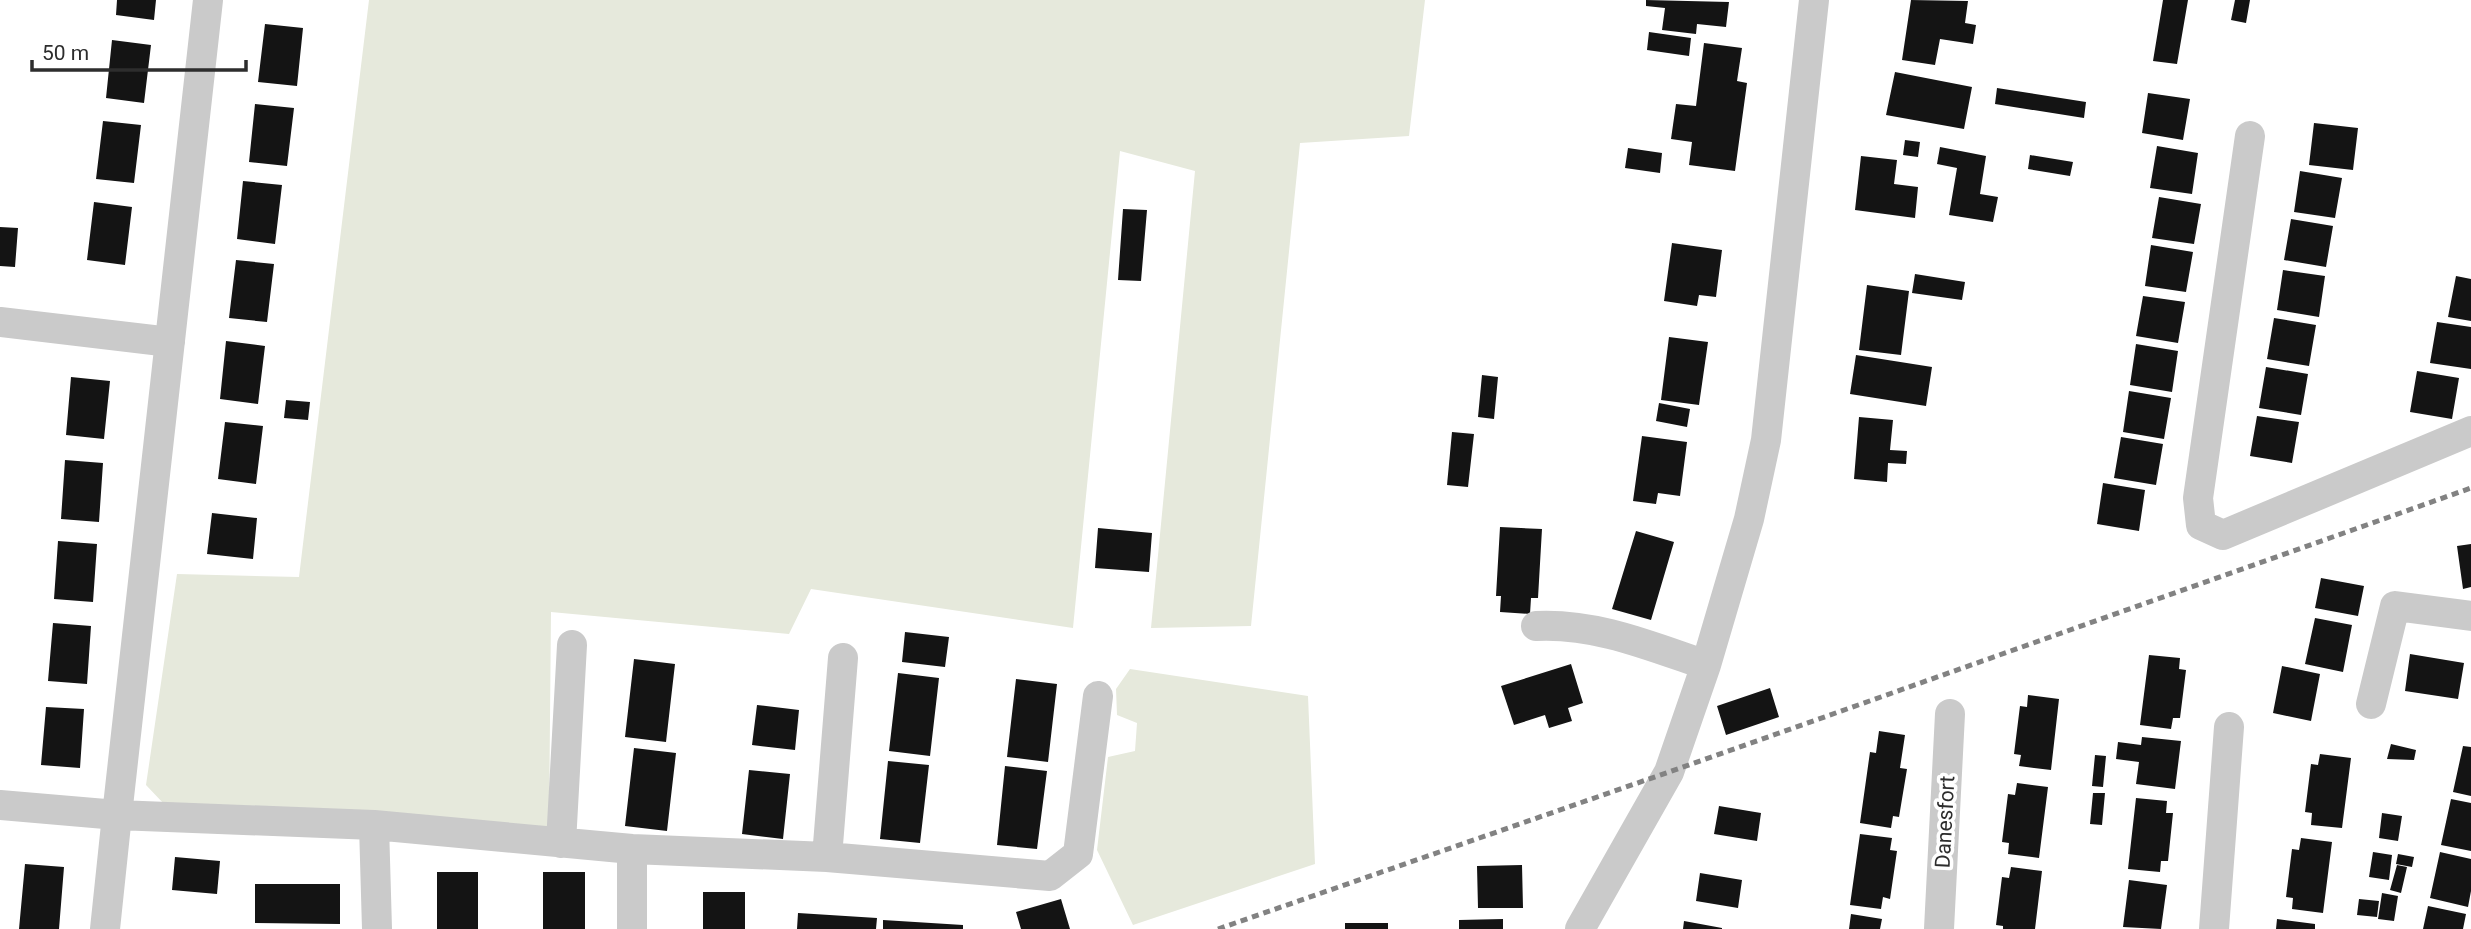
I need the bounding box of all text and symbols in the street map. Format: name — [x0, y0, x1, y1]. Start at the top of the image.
scale bar — [32, 28, 245, 72]
text: 50 m — [42, 41, 89, 65]
street label: Danesfort — [1931, 775, 1959, 869]

